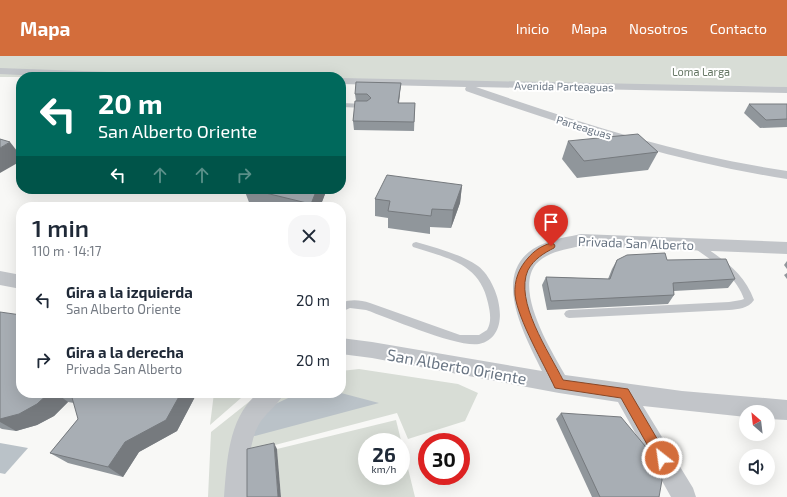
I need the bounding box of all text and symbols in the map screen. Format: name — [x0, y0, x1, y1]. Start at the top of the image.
text: Mapa — [20, 17, 70, 40]
text: Inicio — [516, 20, 549, 37]
text: Mapa — [571, 20, 607, 37]
text: Nosotros — [629, 20, 688, 37]
text: Contacto — [710, 20, 767, 37]
park label: Loma Larga — [672, 65, 730, 78]
street label: Avenida Parteaguas — [514, 79, 614, 93]
text: 20 m — [98, 86, 163, 120]
icon: left — [32, 88, 84, 140]
street label: Parteaguas — [555, 112, 614, 142]
text: San Alberto Oriente — [98, 120, 257, 142]
icon: left — [107, 164, 129, 186]
icon: ahead — [149, 164, 171, 186]
icon: ahead — [191, 164, 213, 186]
icon: right — [233, 164, 255, 186]
pin — [534, 205, 568, 246]
icon: arrive — [540, 211, 562, 233]
text: 1 min — [32, 213, 89, 242]
button: close — [288, 215, 330, 257]
street label: Privada San Alberto — [578, 233, 694, 253]
text: 110 m · 14:17 — [32, 243, 101, 259]
text: Gira a la izquierda — [66, 283, 193, 301]
icon: left — [32, 289, 54, 311]
text: 20 m — [296, 291, 330, 309]
text: San Alberto Oriente — [66, 301, 181, 317]
text: Gira a la derecha — [66, 343, 184, 361]
street label: San Alberto Oriente — [386, 344, 528, 388]
icon: right — [32, 349, 54, 371]
text: 20 m — [296, 351, 330, 369]
text: Privada San Alberto — [66, 361, 182, 377]
north arrow — [739, 405, 775, 441]
map controls — [739, 405, 775, 485]
speed limit sign: 30 — [418, 433, 470, 485]
position arrow — [641, 437, 683, 479]
text: 26 — [372, 442, 396, 466]
button: sound — [739, 449, 775, 485]
text: km/h — [372, 463, 396, 475]

